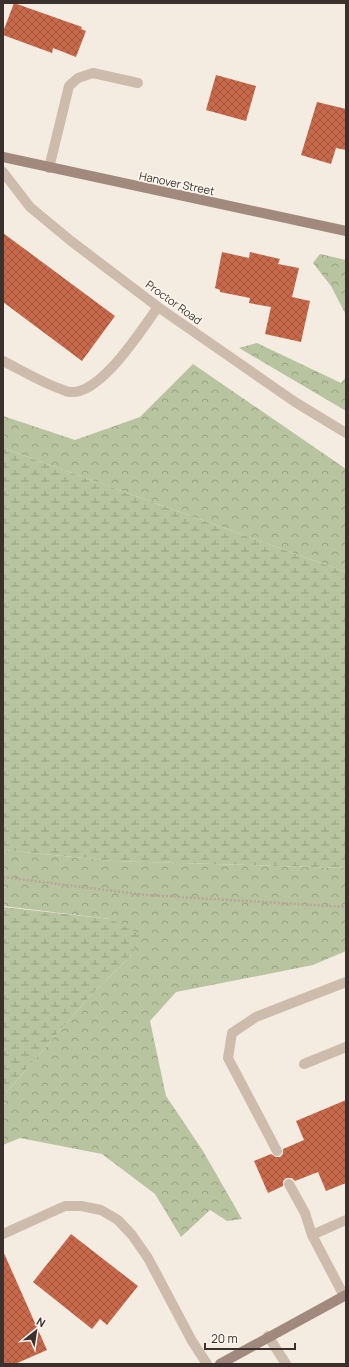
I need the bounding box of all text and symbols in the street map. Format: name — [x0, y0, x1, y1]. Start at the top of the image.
street label: Hanover Street — [138, 168, 216, 198]
street label: Proctor Road — [143, 277, 205, 327]
north arrow — [16, 1311, 56, 1351]
text: N — [34, 1313, 49, 1330]
scale bar — [205, 1325, 295, 1351]
text: 20 m — [211, 1330, 238, 1347]

